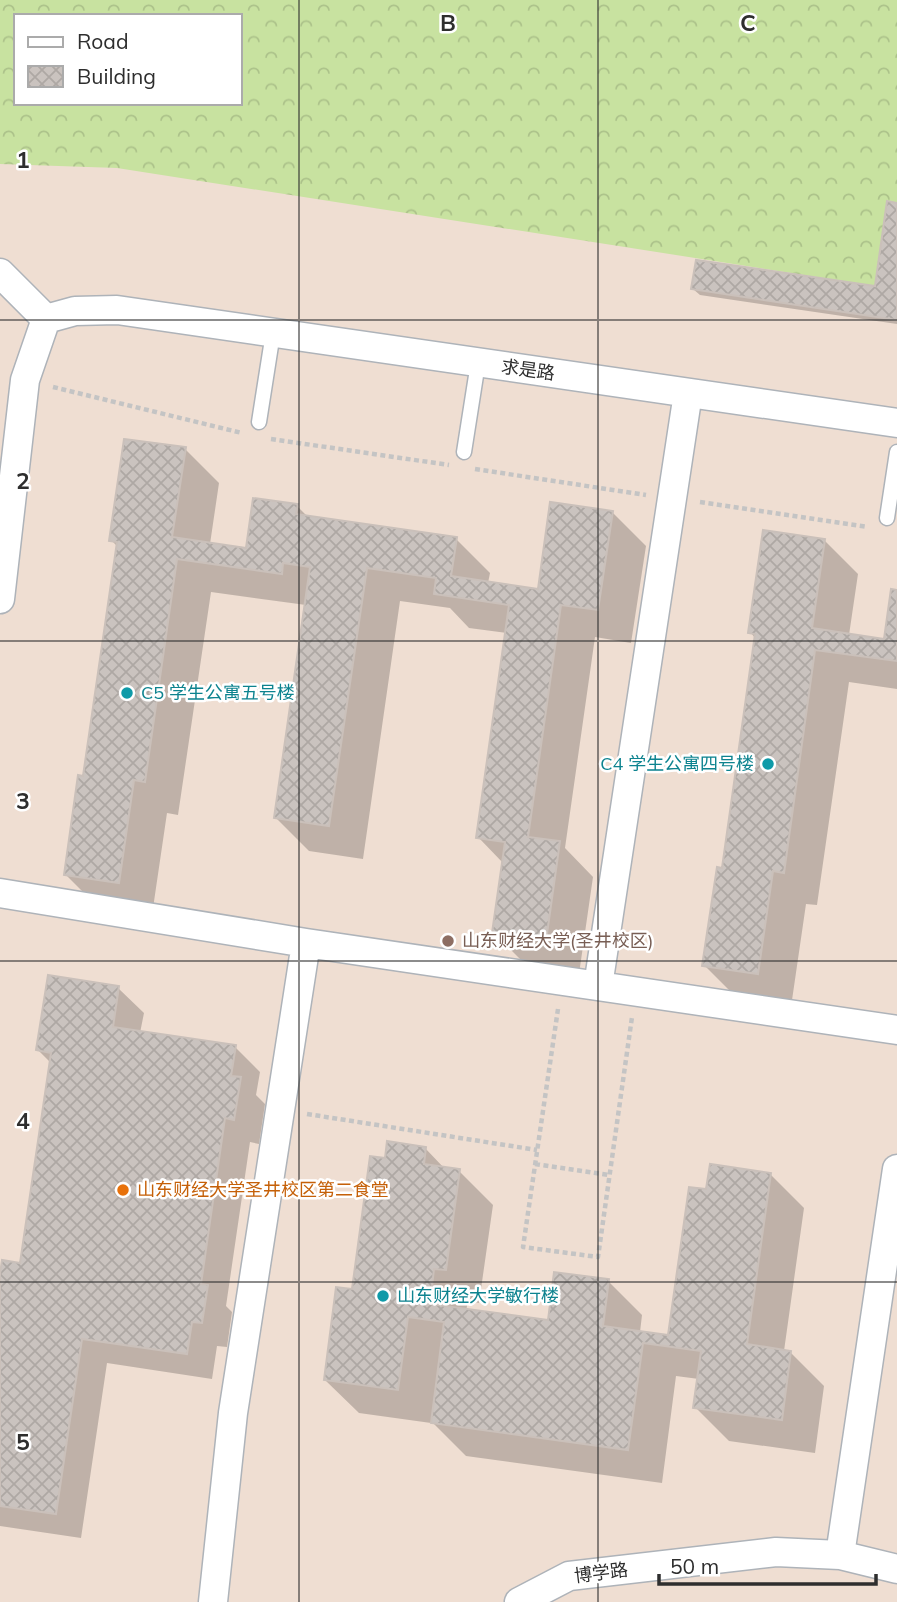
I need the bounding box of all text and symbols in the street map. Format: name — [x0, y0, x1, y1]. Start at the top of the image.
text: B — [440, 8, 456, 37]
text: C — [740, 8, 756, 37]
legend — [14, 14, 242, 105]
text: Road — [77, 28, 128, 54]
text: Building — [77, 63, 156, 89]
text: 1 — [16, 145, 30, 174]
street label: 求是路 — [500, 354, 556, 385]
text: 2 — [16, 466, 30, 495]
place label: C5 学生公寓五号楼 — [141, 681, 295, 704]
marker: C5 学生公寓五号楼 — [119, 685, 135, 701]
place label: C4 学生公寓四号楼 — [600, 752, 754, 775]
marker: C4 学生公寓四号楼 — [760, 756, 776, 772]
text: 3 — [16, 786, 30, 815]
place label: 山东财经大学(圣井校区) — [462, 929, 653, 952]
marker: 山东财经大学(圣井校区) — [440, 933, 456, 949]
text: 4 — [16, 1106, 30, 1135]
place label: 山东财经大学圣井校区第二食堂 — [137, 1178, 389, 1201]
marker: 山东财经大学圣井校区第二食堂 — [115, 1182, 131, 1198]
place label: 山东财经大学敏行楼 — [397, 1284, 559, 1307]
marker: 山东财经大学敏行楼 — [375, 1288, 391, 1304]
text: 5 — [16, 1427, 30, 1456]
scale bar — [659, 1542, 876, 1586]
text: 50 m — [670, 1553, 719, 1579]
street label: 博学路 — [573, 1558, 629, 1587]

